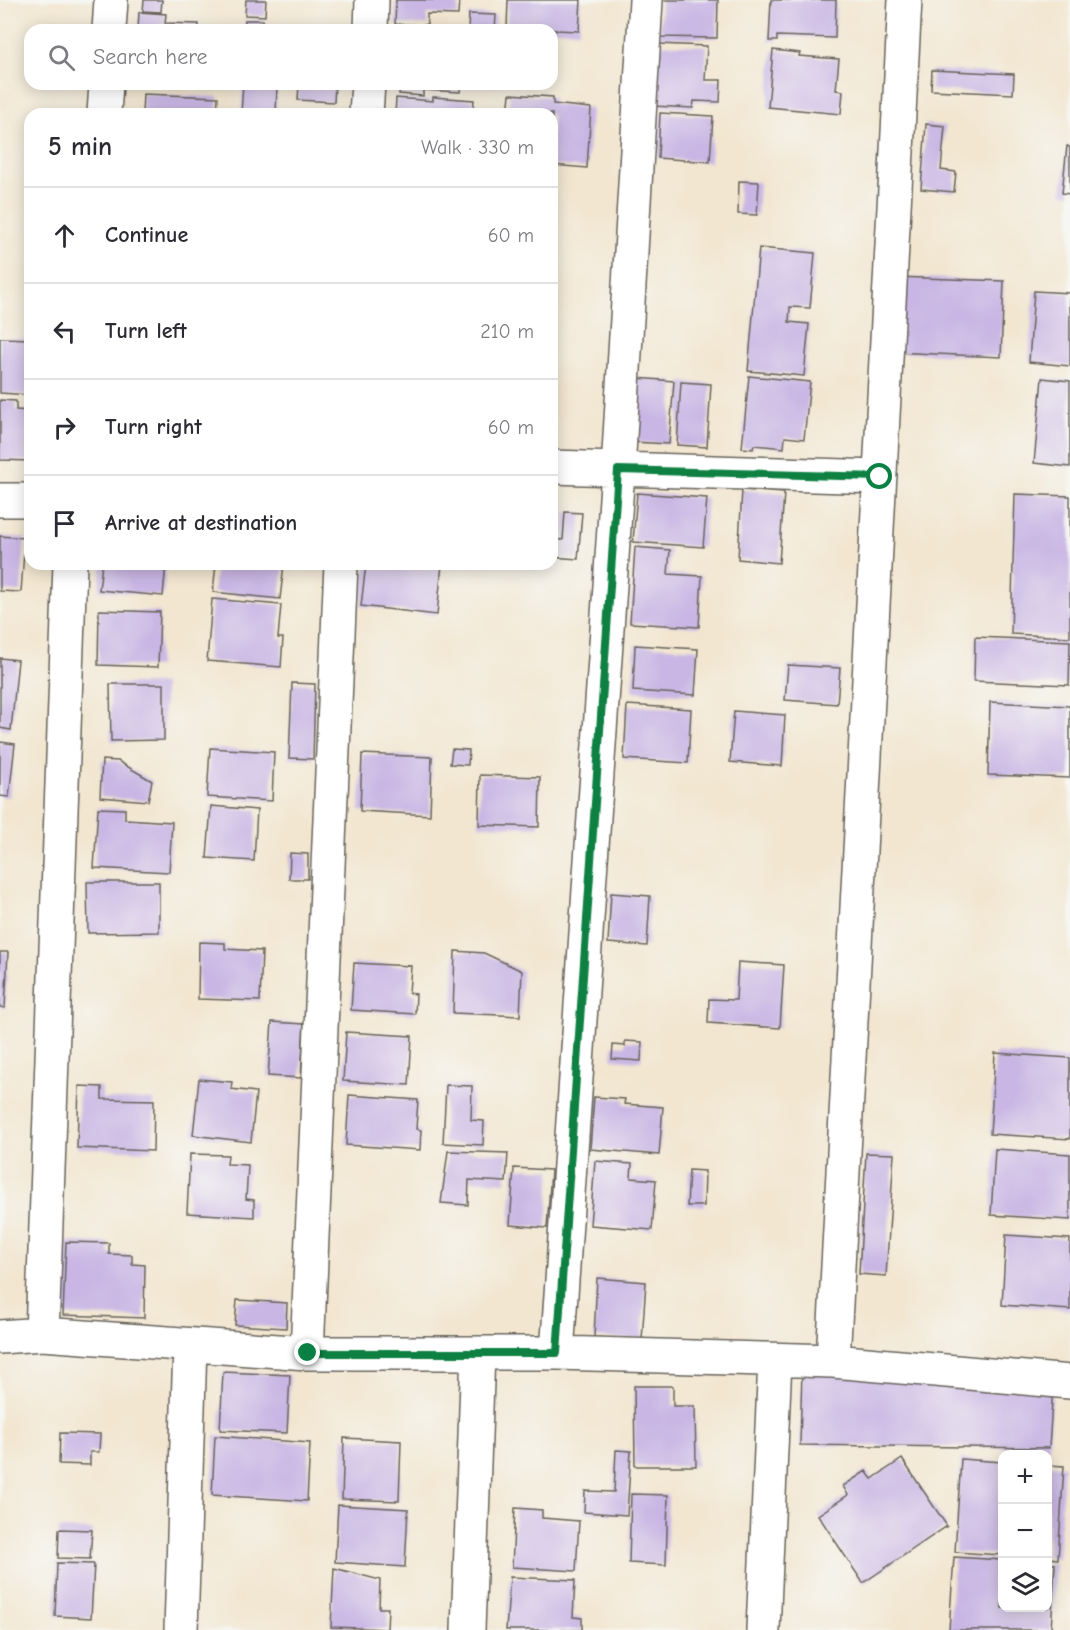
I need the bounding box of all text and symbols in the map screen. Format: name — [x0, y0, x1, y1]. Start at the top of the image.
search box — [24, 24, 558, 90]
icon: search — [45, 41, 78, 74]
text: Search here — [93, 44, 208, 70]
text: 5 min — [48, 132, 112, 162]
text: Walk · 330 m — [421, 136, 534, 159]
icon: ahead — [48, 219, 81, 252]
text: Continue — [105, 222, 188, 248]
text: 60 m — [488, 224, 534, 247]
icon: left — [48, 315, 81, 348]
text: Turn left — [105, 318, 187, 344]
text: 210 m — [480, 320, 534, 343]
icon: right — [48, 411, 81, 444]
text: Turn right — [105, 414, 202, 440]
text: 60 m — [488, 416, 534, 439]
route start — [866, 463, 892, 489]
icon: arrive — [48, 507, 81, 540]
text: Arrive at destination — [105, 510, 297, 536]
route end — [294, 1339, 320, 1365]
map controls — [998, 1450, 1052, 1612]
button: + — [998, 1450, 1052, 1504]
button: − — [998, 1504, 1052, 1558]
button: layers — [998, 1558, 1052, 1612]

